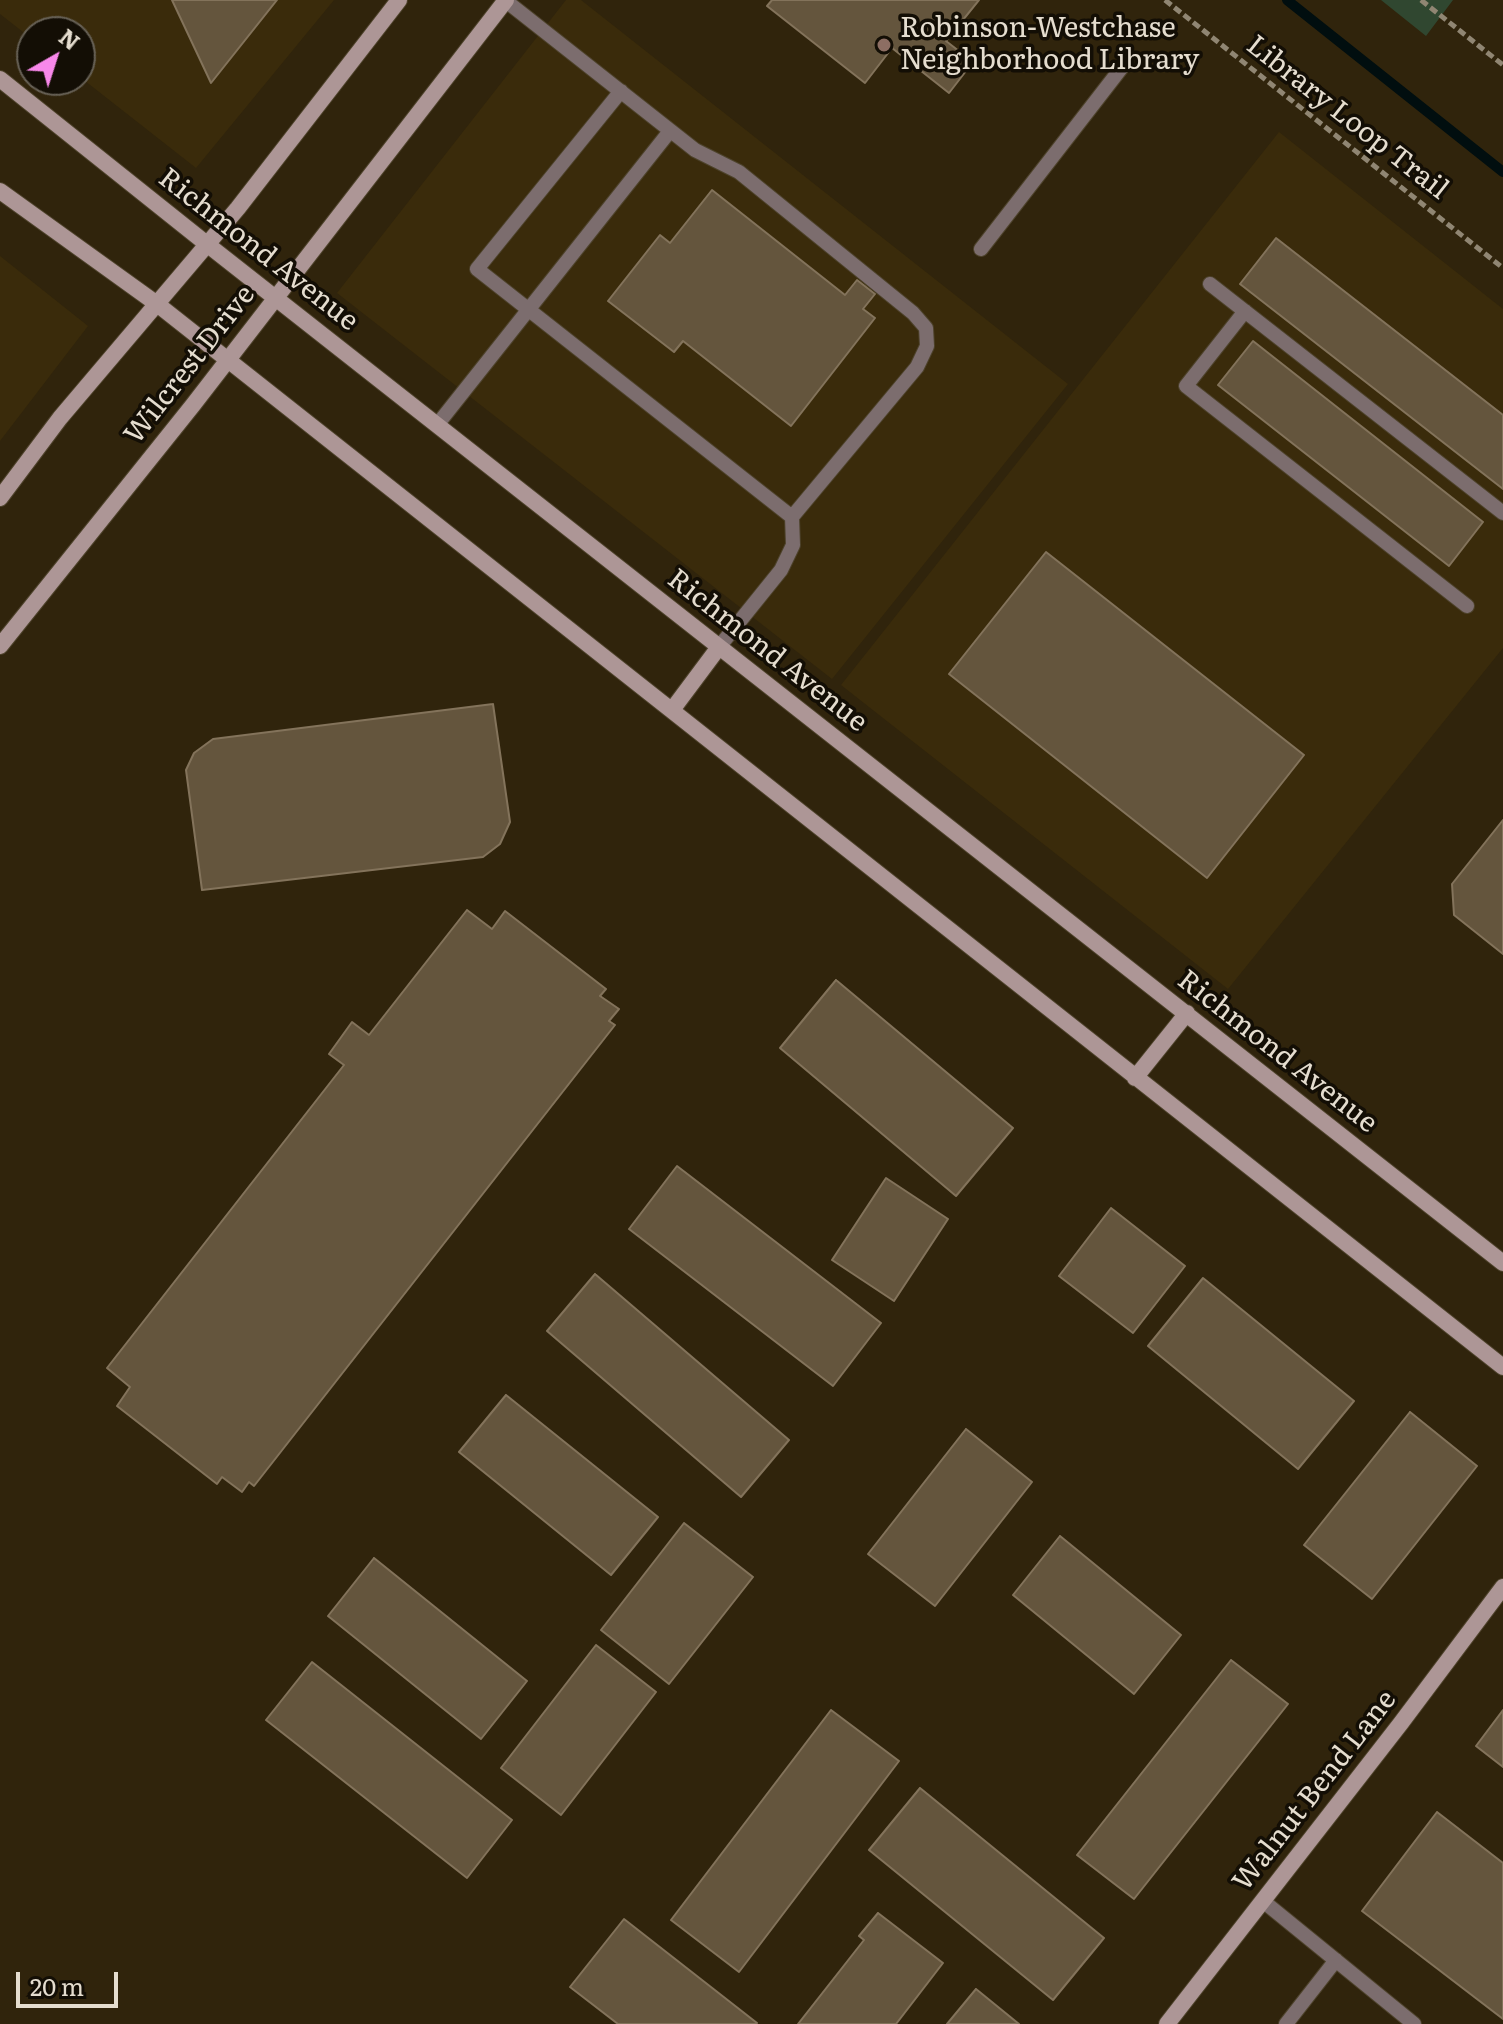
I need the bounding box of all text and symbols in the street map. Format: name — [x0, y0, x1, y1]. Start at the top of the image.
place label: Robinson-Westchase Neighborhood Library — [900, 12, 1199, 78]
north arrow — [16, 16, 96, 96]
text: N — [53, 20, 88, 57]
street label: Library Loop Trail — [1239, 29, 1455, 207]
marker: Robinson-Westchase Neighborhood Library — [875, 36, 893, 54]
street label: Richmond Avenue — [151, 162, 365, 338]
street label: Wilcrest Drive — [118, 279, 262, 451]
street label: Richmond Avenue — [660, 563, 874, 739]
street label: Richmond Avenue — [1170, 964, 1384, 1140]
street label: Walnut Bend Lane — [1226, 1684, 1404, 1898]
scale bar — [20, 1956, 122, 2006]
text: 20 m — [30, 1968, 84, 2003]

